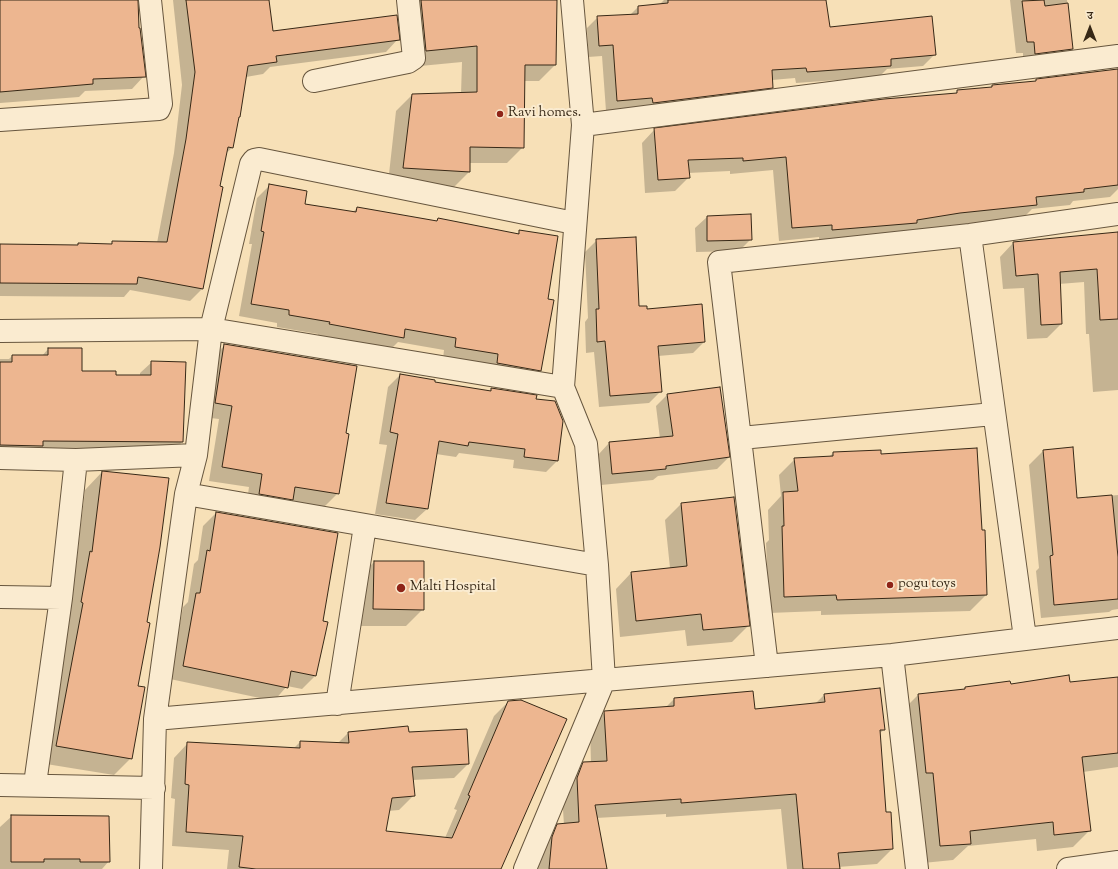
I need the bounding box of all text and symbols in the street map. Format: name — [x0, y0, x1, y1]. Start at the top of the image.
north arrow — [1070, 8, 1110, 48]
text: उ — [1087, 8, 1093, 24]
place label: Ravi homes. — [508, 106, 581, 122]
marker: Ravi homes. — [495, 109, 505, 119]
place label: pogu toys — [898, 577, 956, 593]
place label: Malti Hospital — [410, 580, 496, 596]
marker: pogu toys — [885, 580, 895, 590]
marker: Malti Hospital — [395, 582, 407, 594]

